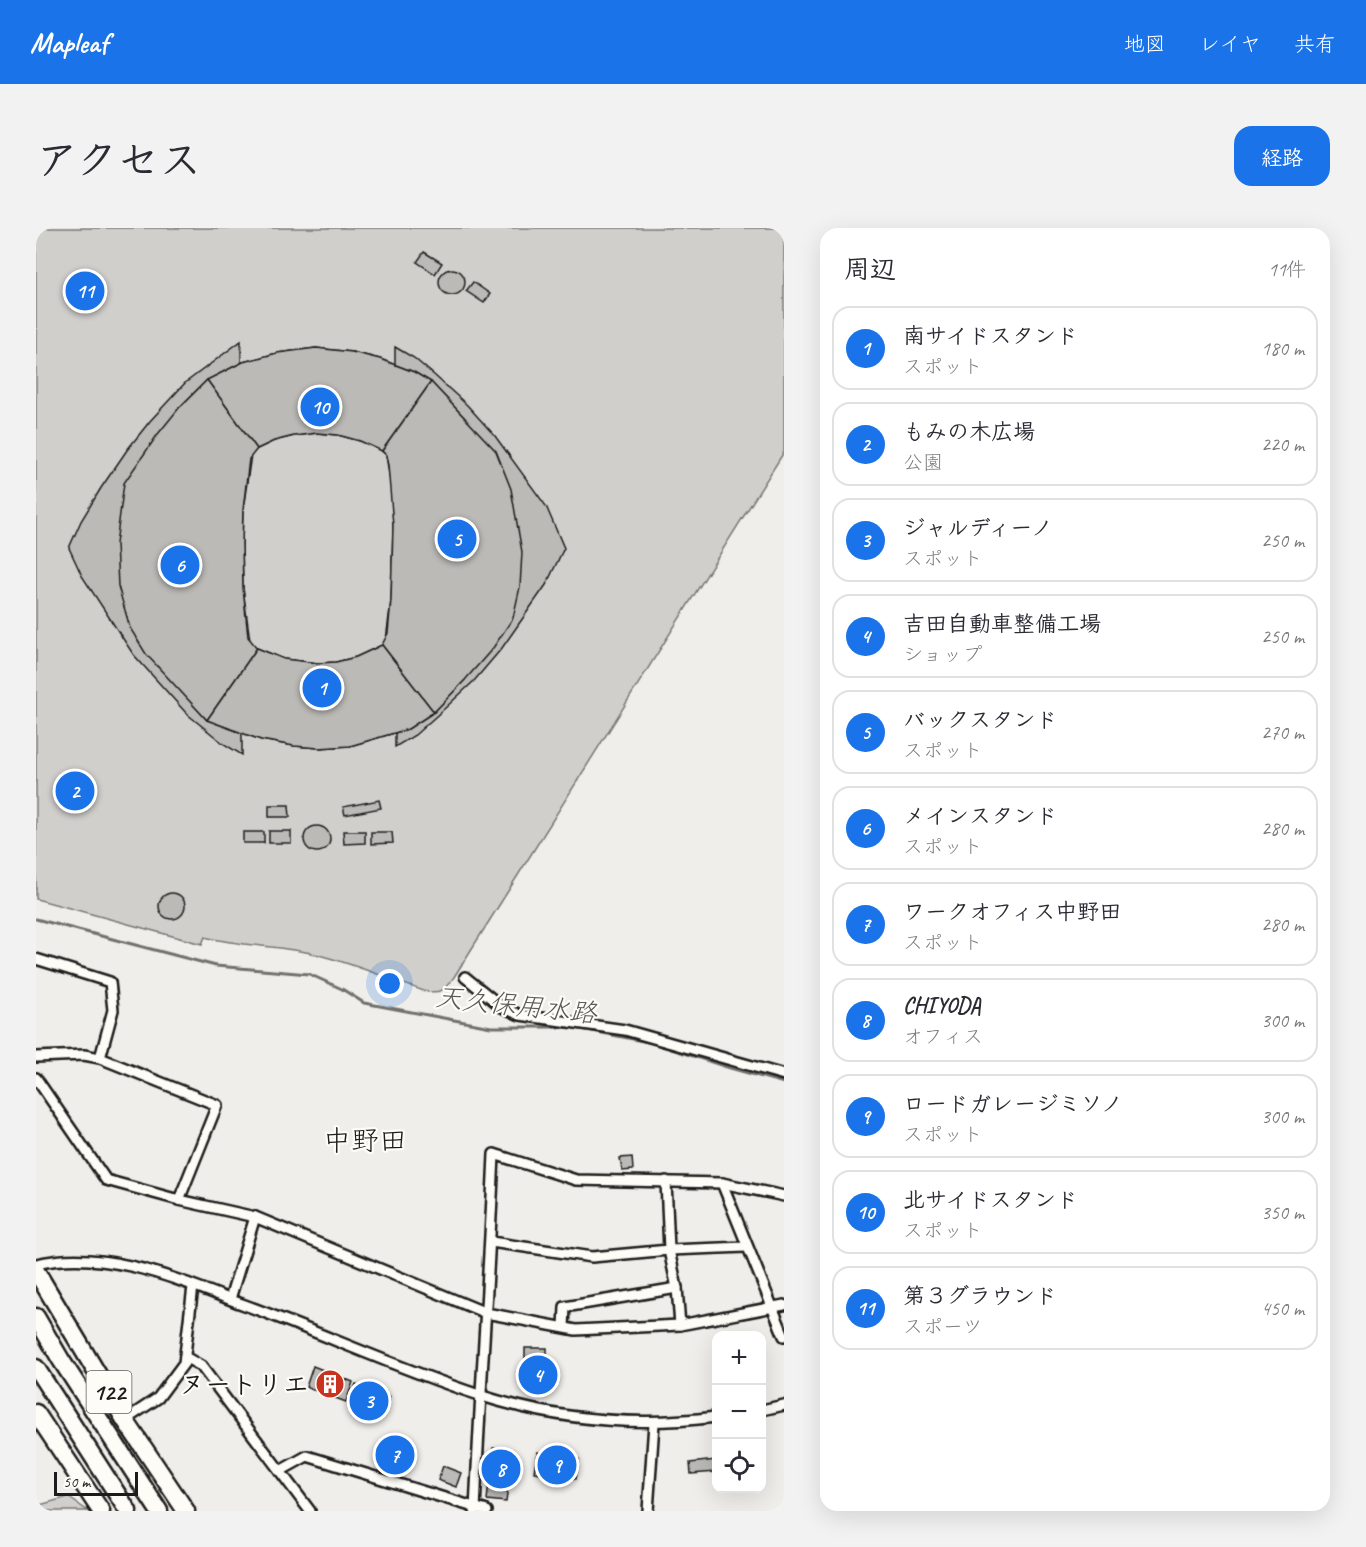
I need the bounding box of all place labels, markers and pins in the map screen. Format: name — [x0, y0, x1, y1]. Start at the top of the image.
pin: 11 — [65, 268, 104, 314]
pin: 10 — [300, 384, 340, 429]
pin: 5 — [438, 516, 476, 562]
pin: 6 — [160, 542, 200, 588]
pin: 1 — [302, 666, 342, 710]
pin: 2 — [56, 768, 94, 814]
pin: 4 — [518, 1352, 558, 1398]
place label: ヌートリエ — [179, 1368, 309, 1401]
building icon: ヌートリエ — [314, 1368, 346, 1400]
pin: 3 — [350, 1378, 388, 1424]
pin: 7 — [376, 1432, 414, 1478]
pin: 9 — [538, 1442, 576, 1488]
pin: 8 — [482, 1446, 520, 1492]

